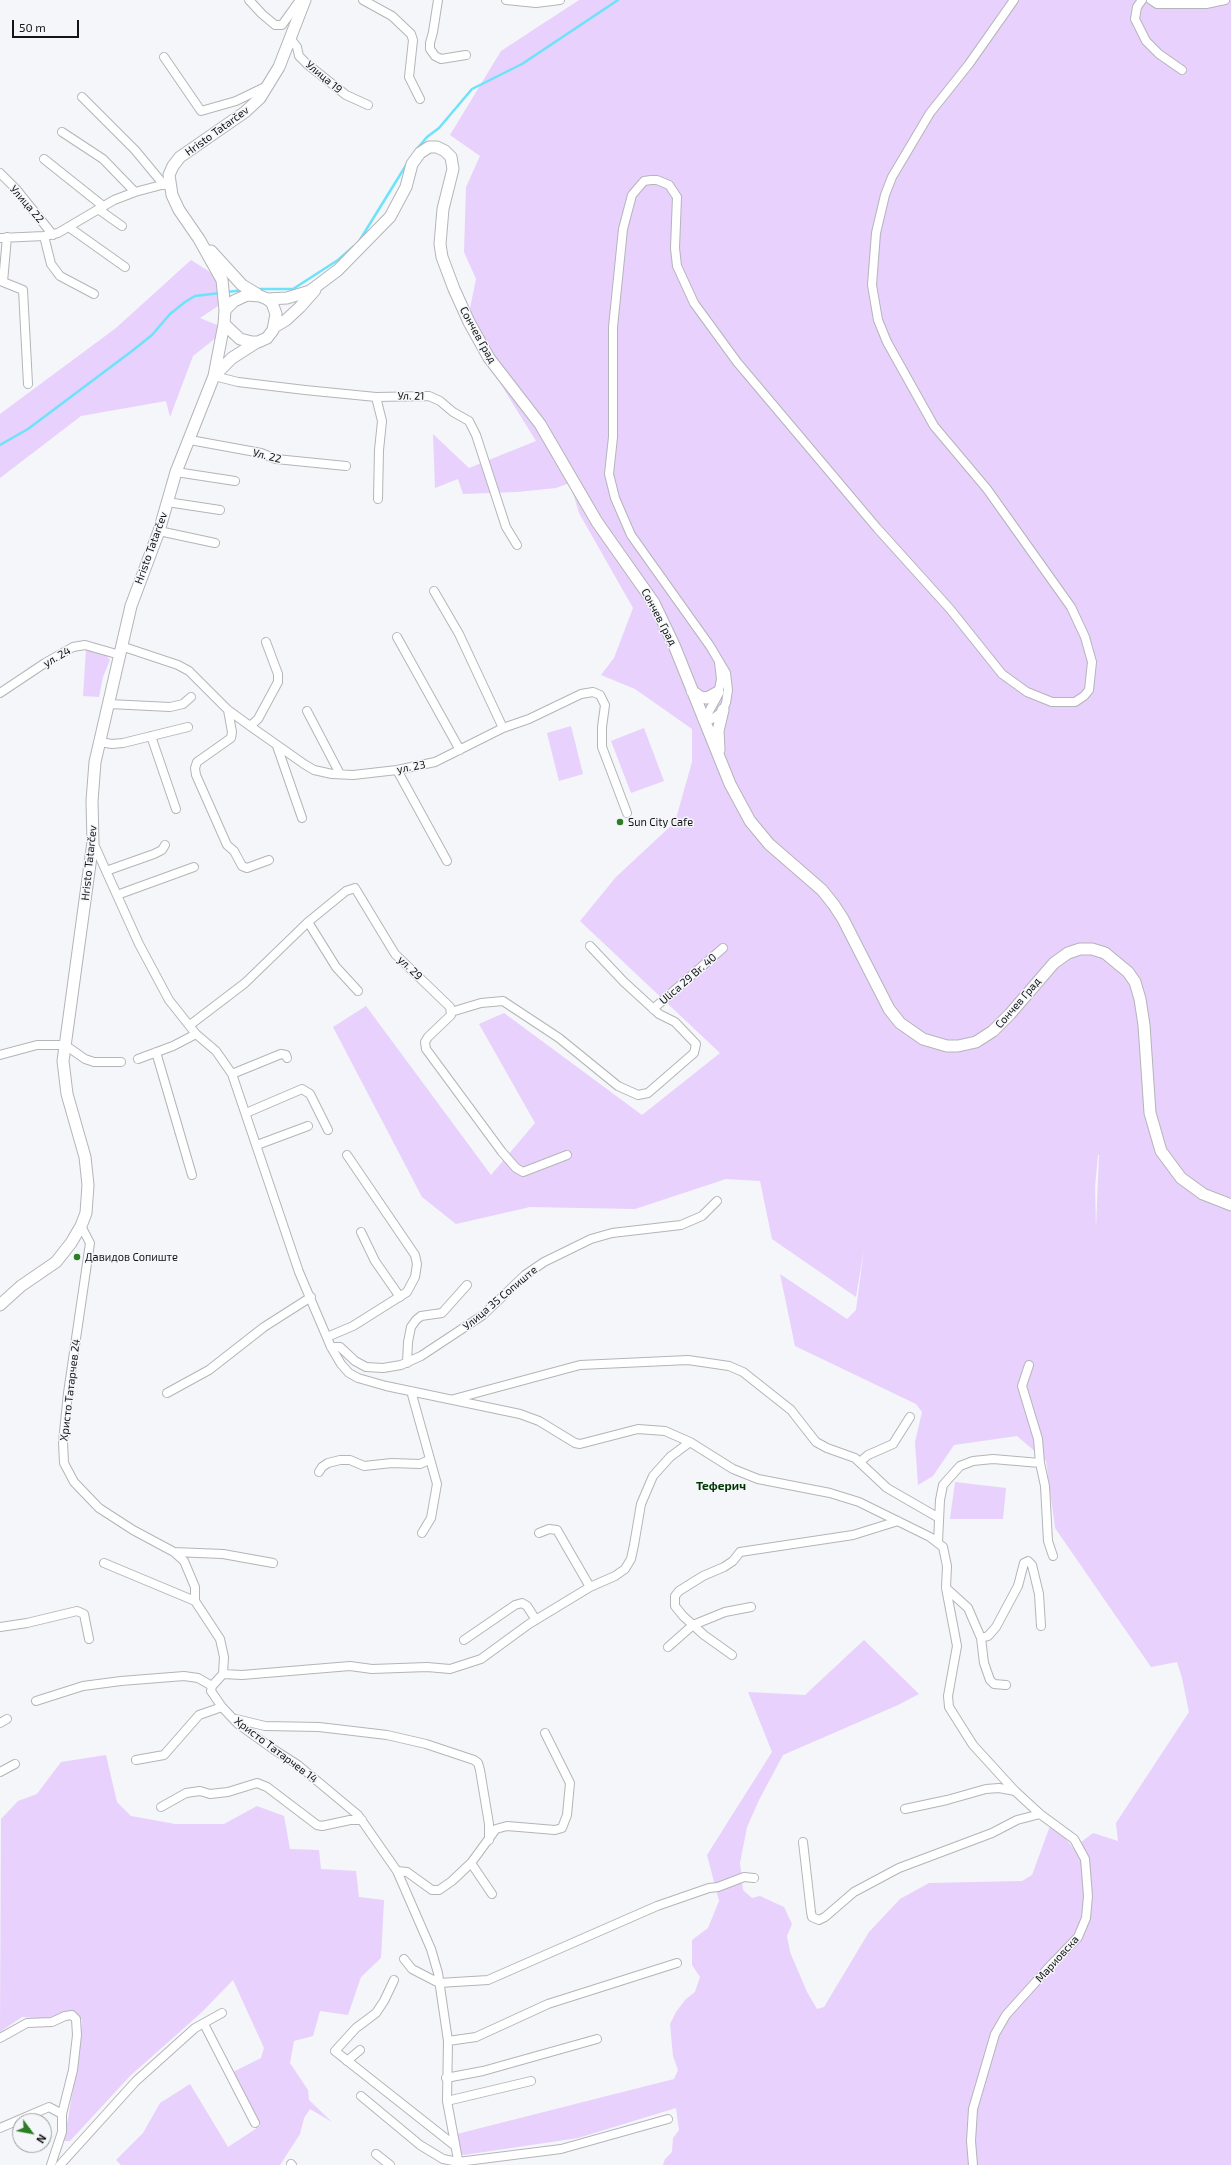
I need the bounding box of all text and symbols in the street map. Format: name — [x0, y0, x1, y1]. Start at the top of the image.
scale bar — [14, 12, 81, 38]
text: 50 m — [19, 20, 46, 34]
street label: Улица 19 — [303, 58, 345, 96]
street label: Hristo Tatarčev — [182, 103, 252, 159]
street label: Улица 22 — [7, 183, 47, 225]
street label: Сончев Град — [457, 304, 499, 366]
street label: Ул. 21 — [397, 389, 425, 403]
street label: Ул. 22 — [251, 446, 283, 466]
street label: Hristo Tatarčev — [132, 510, 170, 586]
street label: Сончев Град — [638, 586, 680, 648]
street label: ул. 24 — [41, 644, 73, 670]
street label: ул. 23 — [396, 758, 426, 776]
place label: Sun City Cafe — [628, 815, 693, 829]
marker: Sun City Cafe — [615, 817, 625, 827]
street label: Hristo Tatarčev — [78, 825, 100, 901]
street label: Ulica 29 Br. 40 — [657, 951, 719, 1007]
street label: ул. 29 — [395, 953, 425, 983]
street label: Сончев Град — [992, 975, 1044, 1031]
place label: Давидов Сопиште — [85, 1250, 178, 1264]
marker: Давидов Сопиште — [72, 1252, 82, 1262]
street label: Улица 35 Сопиште — [460, 1263, 540, 1333]
street label: Христо Татарчев 24 — [57, 1338, 83, 1442]
district label: Теферич — [696, 1479, 746, 1493]
street label: Христо Татарчев 14 — [232, 1714, 320, 1786]
street label: Мариовска — [1033, 1933, 1081, 1985]
north arrow — [12, 2113, 52, 2153]
text: N — [34, 2132, 49, 2146]

